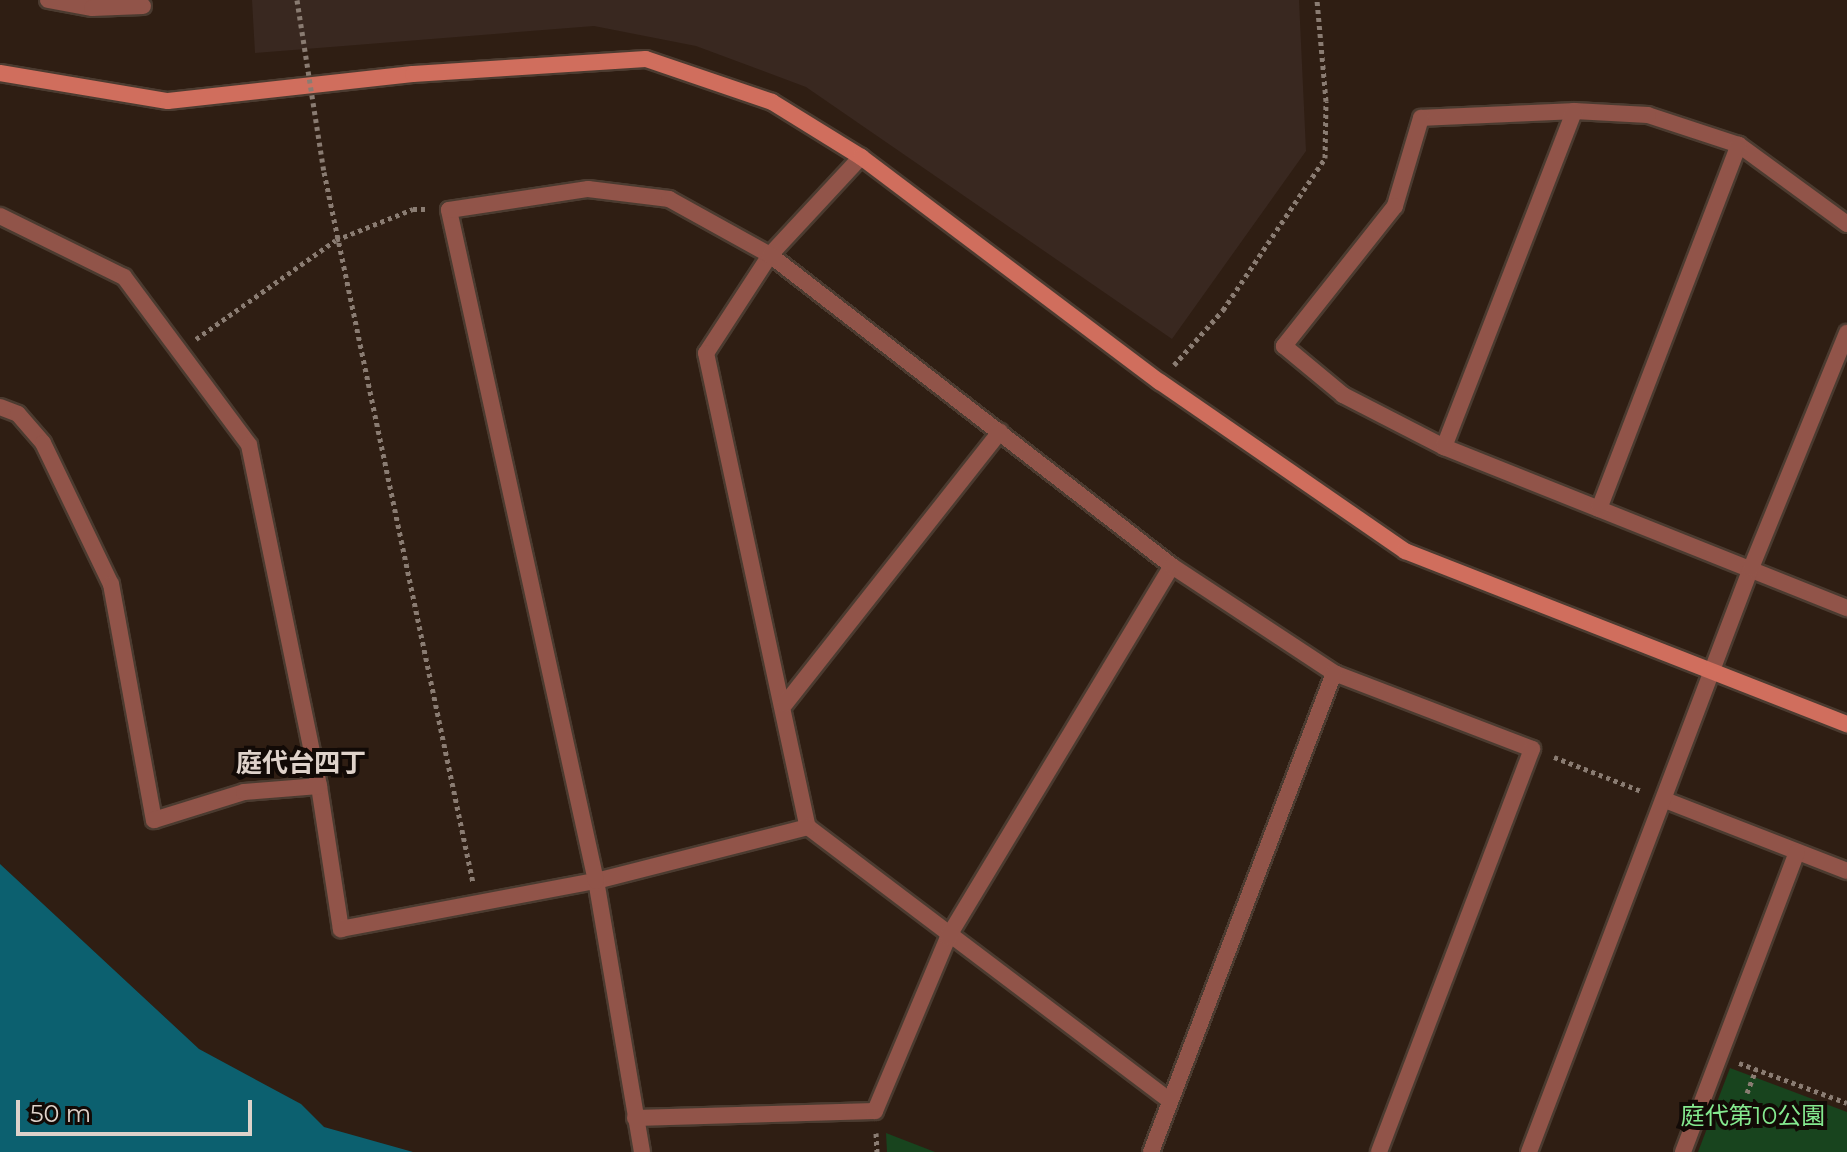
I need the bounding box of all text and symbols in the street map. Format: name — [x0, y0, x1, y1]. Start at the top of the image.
district label: 庭代台四丁 — [236, 748, 366, 780]
scale bar — [20, 1084, 256, 1134]
text: 50 m — [30, 1099, 91, 1128]
park label: 庭代第10公園 — [1681, 1102, 1825, 1130]

